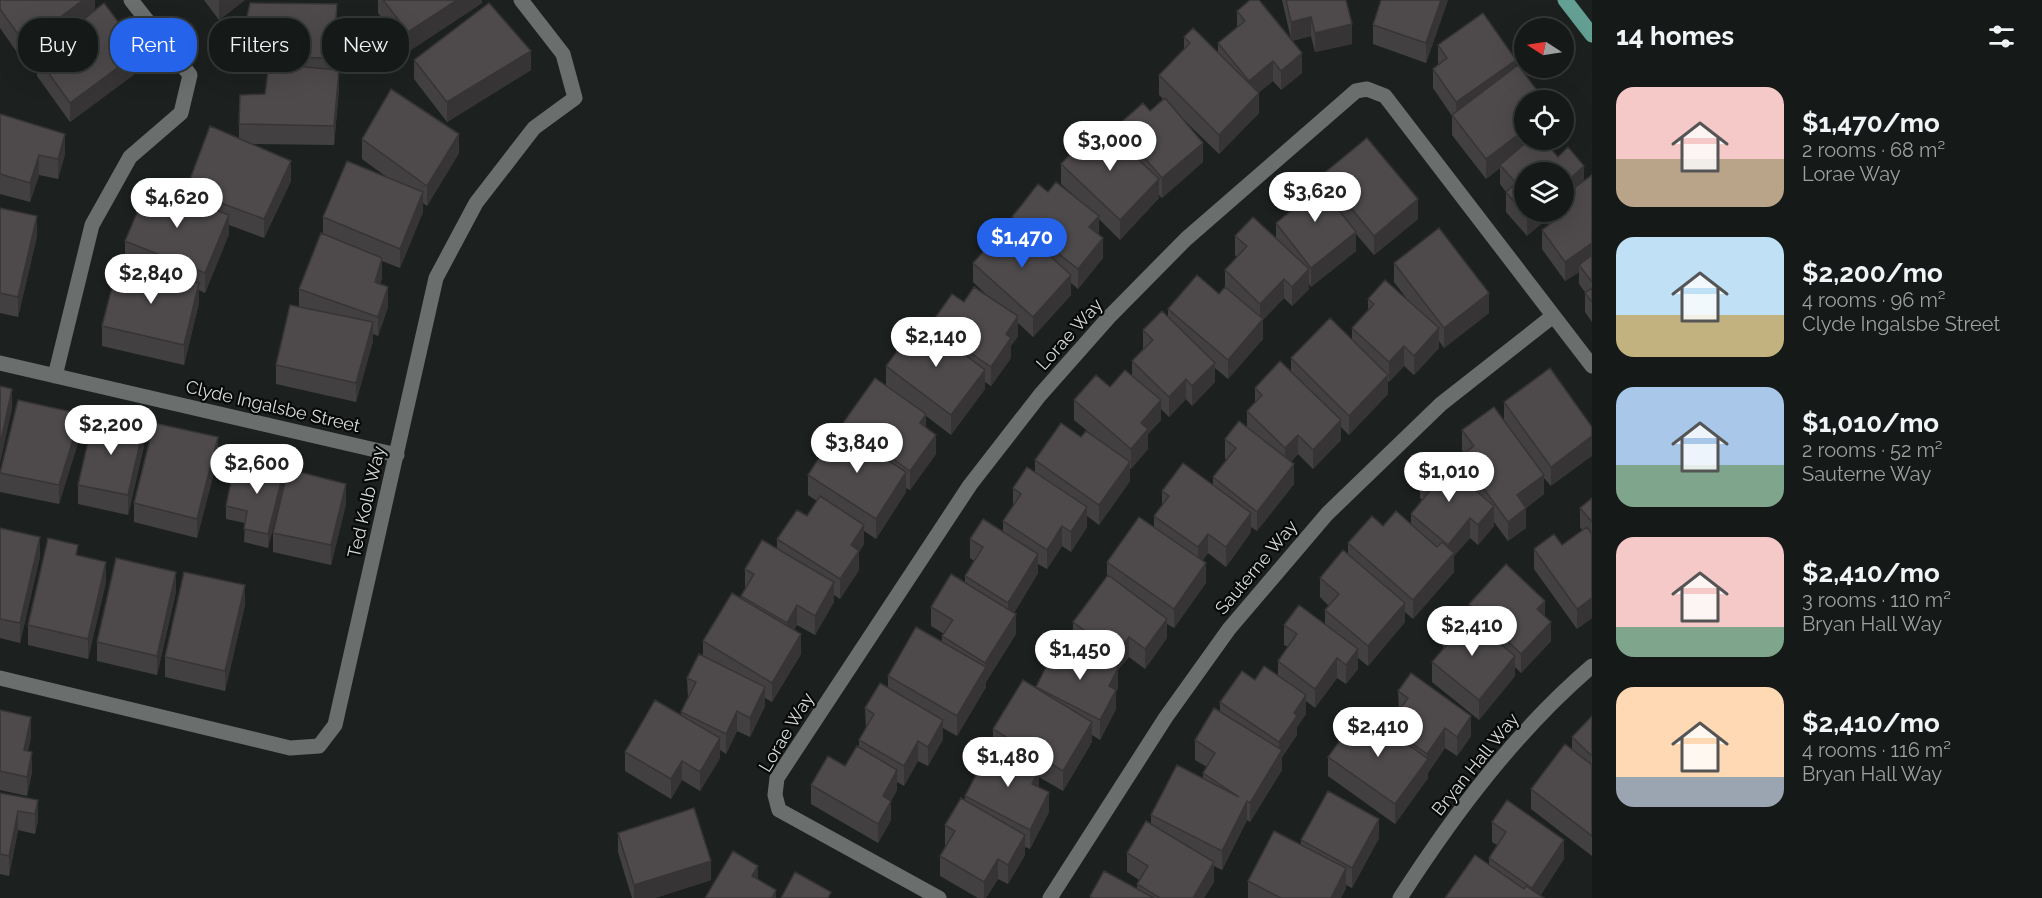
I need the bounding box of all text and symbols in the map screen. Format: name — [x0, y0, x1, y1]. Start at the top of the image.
chip: Buy — [18, 18, 98, 72]
chip: Rent — [110, 18, 197, 72]
chip: Filters — [209, 18, 310, 72]
chip: New — [322, 18, 409, 72]
north arrow — [1514, 18, 1574, 78]
map controls — [1514, 18, 1574, 222]
icon: filters — [1985, 20, 2018, 53]
text: 14 homes — [1616, 21, 1734, 51]
button: locate — [1514, 90, 1574, 150]
text: $1,470/mo — [1802, 108, 1940, 138]
icon: home — [1664, 111, 1736, 183]
pin: $3,000 — [1061, 121, 1159, 172]
text: $3,000 — [1077, 128, 1143, 152]
text: 2 rooms · 68 m² — [1802, 138, 1945, 162]
button: layers — [1514, 162, 1574, 222]
text: Lorae Way — [1802, 162, 1901, 186]
pin: $3,620 — [1266, 172, 1364, 223]
pin: $4,620 — [128, 178, 226, 229]
text: $3,620 — [1283, 179, 1347, 203]
text: $4,620 — [145, 185, 209, 209]
pin: $1,470 — [973, 218, 1071, 269]
text: $1,470 — [991, 225, 1053, 249]
pin: $2,840 — [102, 254, 200, 305]
text: $2,200/mo — [1802, 258, 1943, 288]
text: $2,840 — [119, 261, 183, 285]
icon: home — [1664, 261, 1736, 333]
text: 4 rooms · 96 m² — [1802, 288, 1946, 312]
street label: Lorae Way — [1031, 294, 1107, 374]
text: Clyde Ingalsbe Street — [1802, 312, 2000, 336]
pin: $2,140 — [887, 317, 985, 368]
text: $2,140 — [905, 324, 967, 348]
street label: Clyde Ingalsbe Street — [184, 376, 362, 436]
pin: $2,200 — [62, 405, 160, 456]
text: $1,010/mo — [1802, 408, 1939, 438]
icon: home — [1664, 411, 1736, 483]
text: $2,200 — [79, 412, 143, 436]
pin: $3,840 — [808, 423, 906, 474]
text: $3,840 — [825, 430, 889, 454]
text: 2 rooms · 52 m² — [1802, 438, 1943, 462]
pin: $2,600 — [208, 444, 306, 495]
street label: Ted Kolb Way — [343, 444, 389, 560]
text: $2,600 — [224, 451, 290, 475]
pin: $1,010 — [1400, 452, 1498, 503]
text: $1,010 — [1418, 459, 1480, 483]
text: Sauterne Way — [1802, 462, 1931, 486]
street label: Sauterne Way — [1211, 515, 1302, 618]
text: $2,410/mo — [1802, 558, 1940, 588]
icon: home — [1664, 561, 1736, 633]
text: 3 rooms · 110 m² — [1802, 588, 1951, 612]
pin: $2,410 — [1423, 606, 1521, 657]
text: Bryan Hall Way — [1802, 612, 1942, 636]
text: $2,410 — [1441, 613, 1503, 637]
pin: $1,450 — [1031, 630, 1129, 681]
text: $1,450 — [1049, 637, 1111, 661]
street label: Lorae Way — [754, 688, 818, 775]
pin: $2,410 — [1329, 707, 1427, 758]
street label: Bryan Hall Way — [1427, 708, 1523, 820]
text: $2,410/mo — [1802, 708, 1940, 738]
icon: home — [1664, 711, 1736, 783]
text: $2,410 — [1347, 714, 1409, 738]
pin: $1,480 — [959, 737, 1057, 788]
text: 4 rooms · 116 m² — [1802, 738, 1951, 762]
text: $1,480 — [977, 744, 1039, 768]
text: Bryan Hall Way — [1802, 762, 1942, 786]

